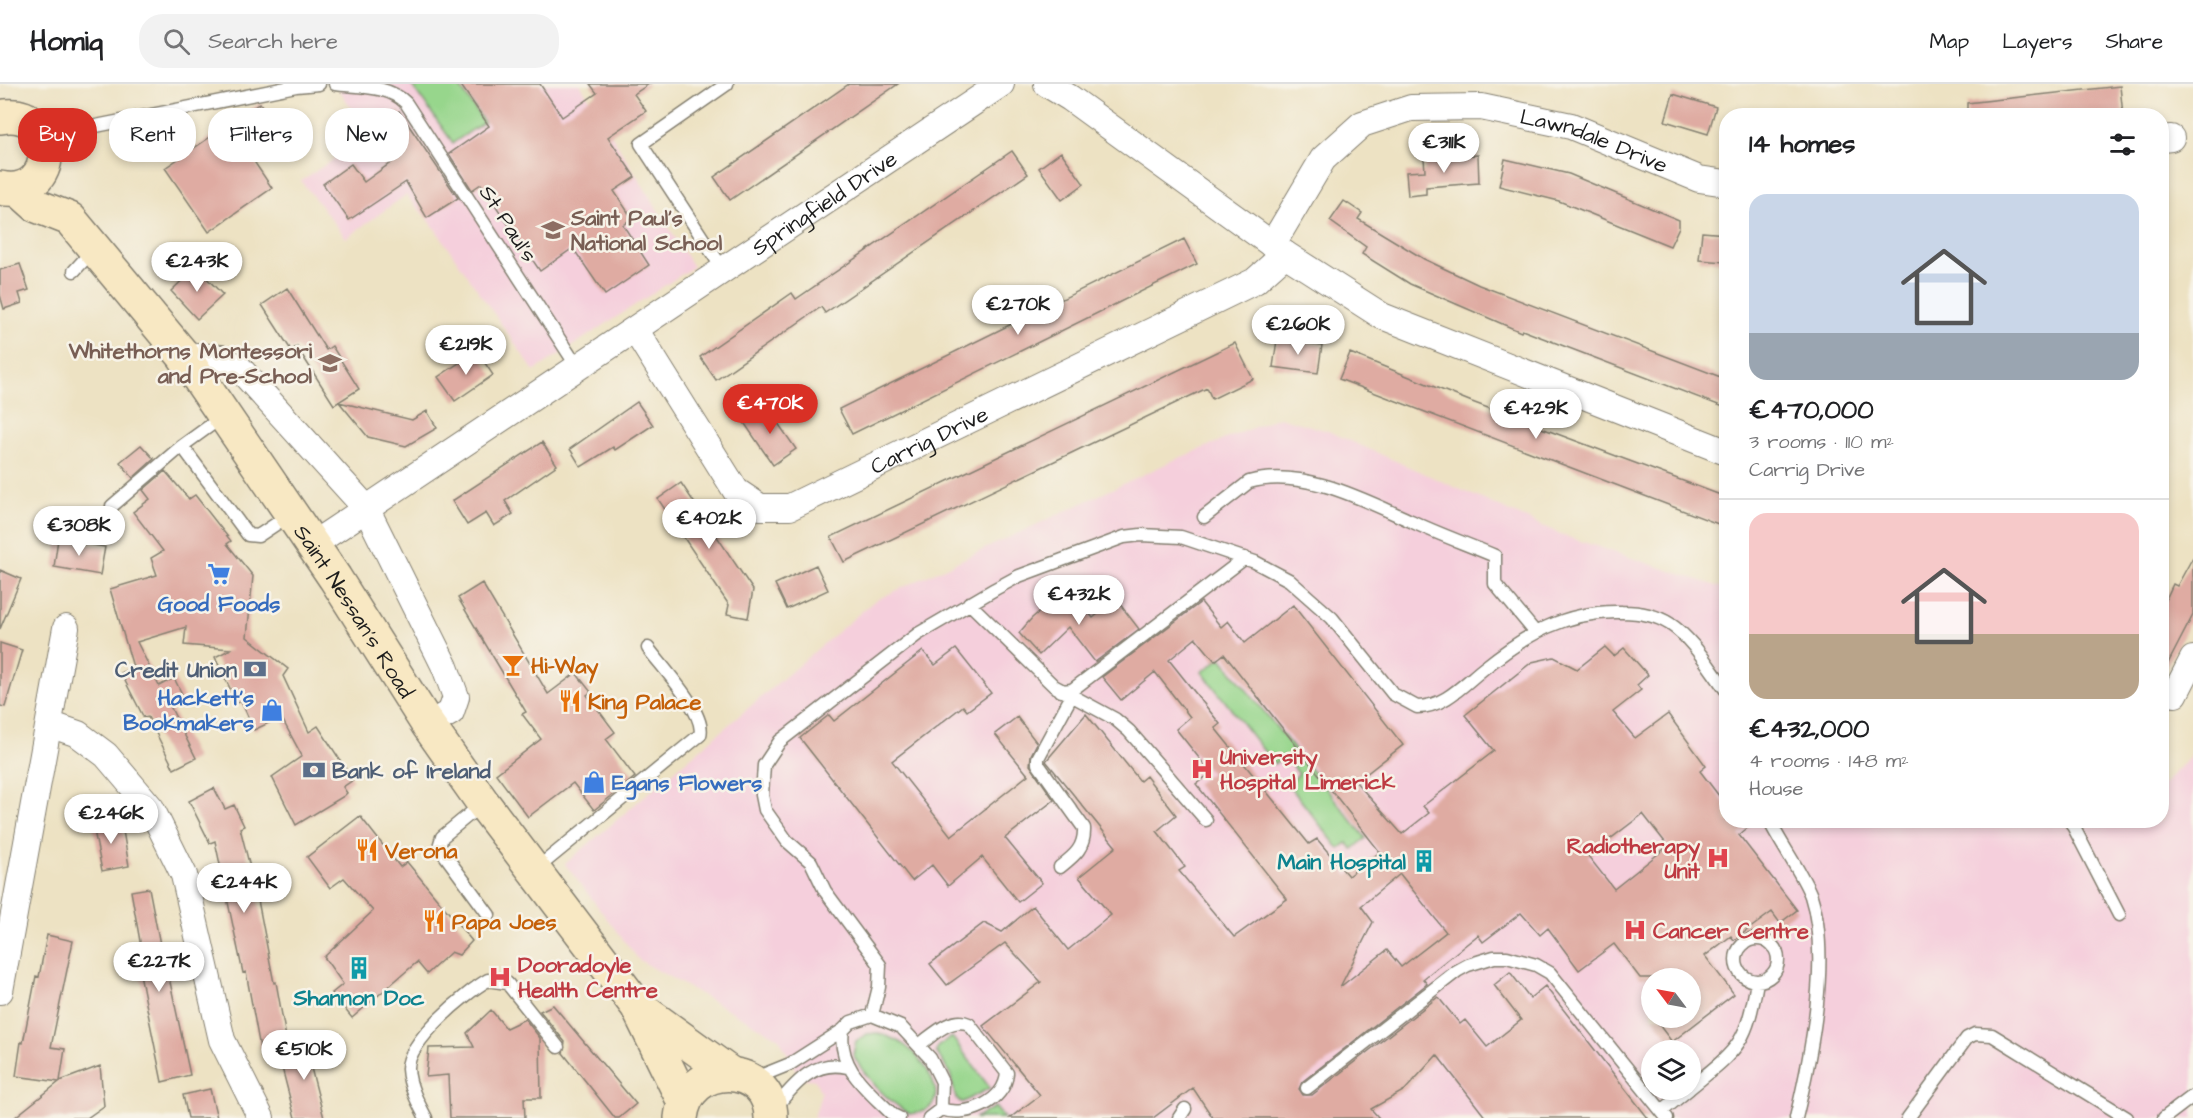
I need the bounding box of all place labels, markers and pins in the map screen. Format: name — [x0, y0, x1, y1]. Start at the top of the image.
pin: €311K — [1402, 123, 1486, 174]
place label: Saint Paul's National School — [570, 203, 723, 259]
school or university icon: Saint Paul's National School — [540, 217, 566, 243]
pin: €243K — [155, 242, 239, 293]
pin: €270K — [976, 285, 1060, 336]
pin: €260K — [1256, 305, 1340, 356]
pin: €219K — [424, 325, 508, 376]
place label: Whitethorns Montessori and Pre-School — [68, 336, 313, 392]
school or university icon: Whitethorns Montessori and Pre-School — [317, 350, 343, 376]
pin: €470K — [728, 384, 812, 435]
pin: €429K — [1494, 389, 1578, 440]
pin: €402K — [667, 499, 751, 550]
pin: €308K — [37, 506, 121, 557]
supermarket icon: Good Foods — [206, 561, 232, 587]
pin: €432K — [1037, 575, 1121, 626]
place label: Good Foods — [158, 589, 280, 620]
place label: Hi-Way — [531, 651, 599, 684]
bar icon: Hi-Way — [500, 652, 526, 678]
place label: Credit Union — [115, 655, 237, 686]
bank icon: Credit Union — [242, 656, 268, 682]
place label: Hackett's Bookmakers — [123, 683, 254, 739]
place label: King Palace — [588, 687, 702, 719]
restaurant icon: King Palace — [557, 688, 583, 714]
shop icon: Hackett's Bookmakers — [259, 697, 285, 723]
place label: University Hospital Limerick — [1220, 742, 1396, 798]
place label: Bank of Ireland — [332, 756, 491, 787]
hospital icon: University Hospital Limerick — [1189, 756, 1215, 782]
bank icon: Bank of Ireland — [301, 757, 327, 783]
place label: Egans Flowers — [612, 768, 762, 800]
shop icon: Egans Flowers — [581, 769, 607, 795]
pin: €246K — [69, 794, 153, 845]
place label: Radiotherapy Unit — [1567, 831, 1701, 887]
place label: Verona — [384, 836, 458, 867]
restaurant icon: Verona — [354, 837, 380, 863]
hospital icon: Radiotherapy Unit — [1705, 845, 1731, 871]
place label: Main Hospital — [1278, 847, 1407, 878]
building icon: Main Hospital — [1411, 848, 1437, 874]
pin: €244K — [202, 863, 286, 914]
place label: Papa Joes — [452, 907, 556, 938]
restaurant icon: Papa Joes — [421, 908, 447, 934]
place label: Cancer Centre — [1653, 916, 1809, 947]
hospital icon: Cancer Centre — [1622, 917, 1648, 943]
pin: €227K — [117, 942, 201, 993]
place label: Dooradoyle Health Centre — [518, 950, 658, 1006]
building icon: Shannon Doc — [346, 955, 372, 981]
hospital icon: Dooradoyle Health Centre — [487, 964, 513, 990]
place label: Shannon Doc — [293, 983, 425, 1014]
pin: €510K — [262, 1030, 346, 1081]

